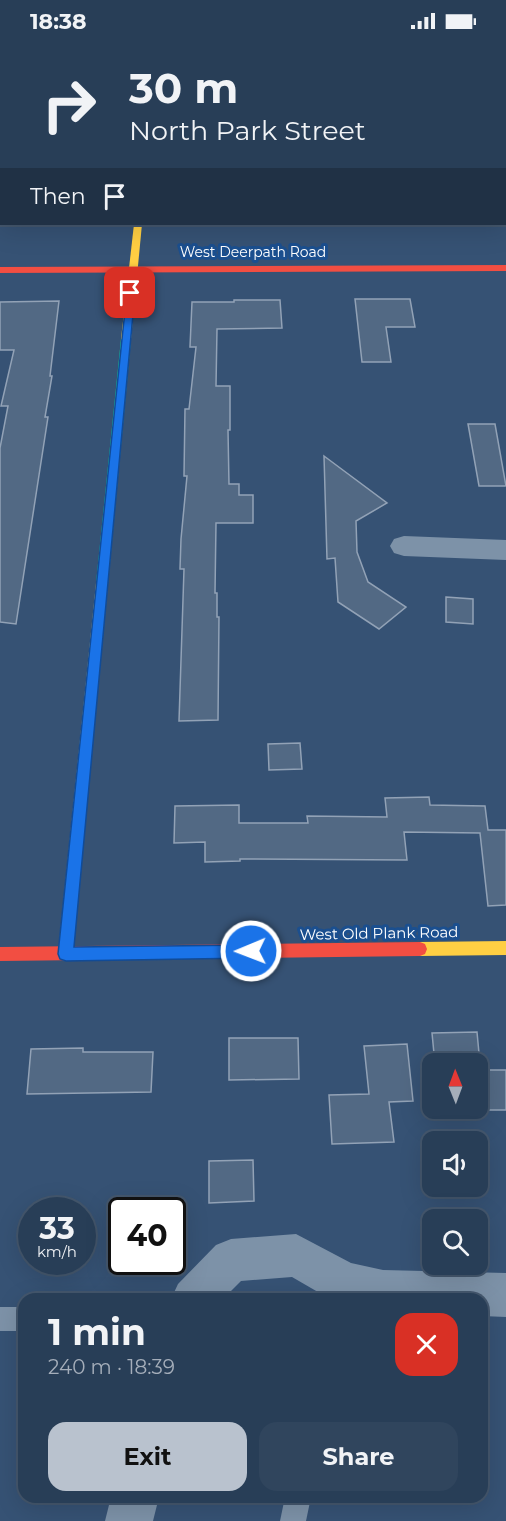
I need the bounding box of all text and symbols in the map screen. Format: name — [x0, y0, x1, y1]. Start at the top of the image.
text: 18:38 — [30, 8, 86, 35]
text: 30 m — [129, 62, 238, 114]
icon: right — [30, 66, 108, 144]
text: North Park Street — [129, 114, 366, 147]
icon: arrive — [98, 180, 131, 213]
text: Then — [30, 183, 86, 210]
street label: West Deerpath Road — [180, 243, 326, 261]
pin — [104, 267, 155, 318]
icon: arrive — [113, 276, 146, 309]
position arrow — [219, 919, 283, 983]
street label: West Old Plank Road — [299, 922, 459, 944]
north arrow — [422, 1053, 488, 1119]
map controls — [422, 1053, 488, 1275]
button: sound — [422, 1131, 488, 1197]
speed limit sign: 40 — [108, 1197, 186, 1275]
button: search — [422, 1209, 488, 1275]
text: 33 — [39, 1210, 75, 1247]
text: km/h — [37, 1242, 77, 1261]
text: 1 min — [48, 1310, 146, 1354]
button: close — [395, 1313, 458, 1376]
text: 240 m · 18:39 — [48, 1355, 175, 1379]
button: Exit — [48, 1422, 247, 1491]
button: Share — [259, 1422, 458, 1491]

